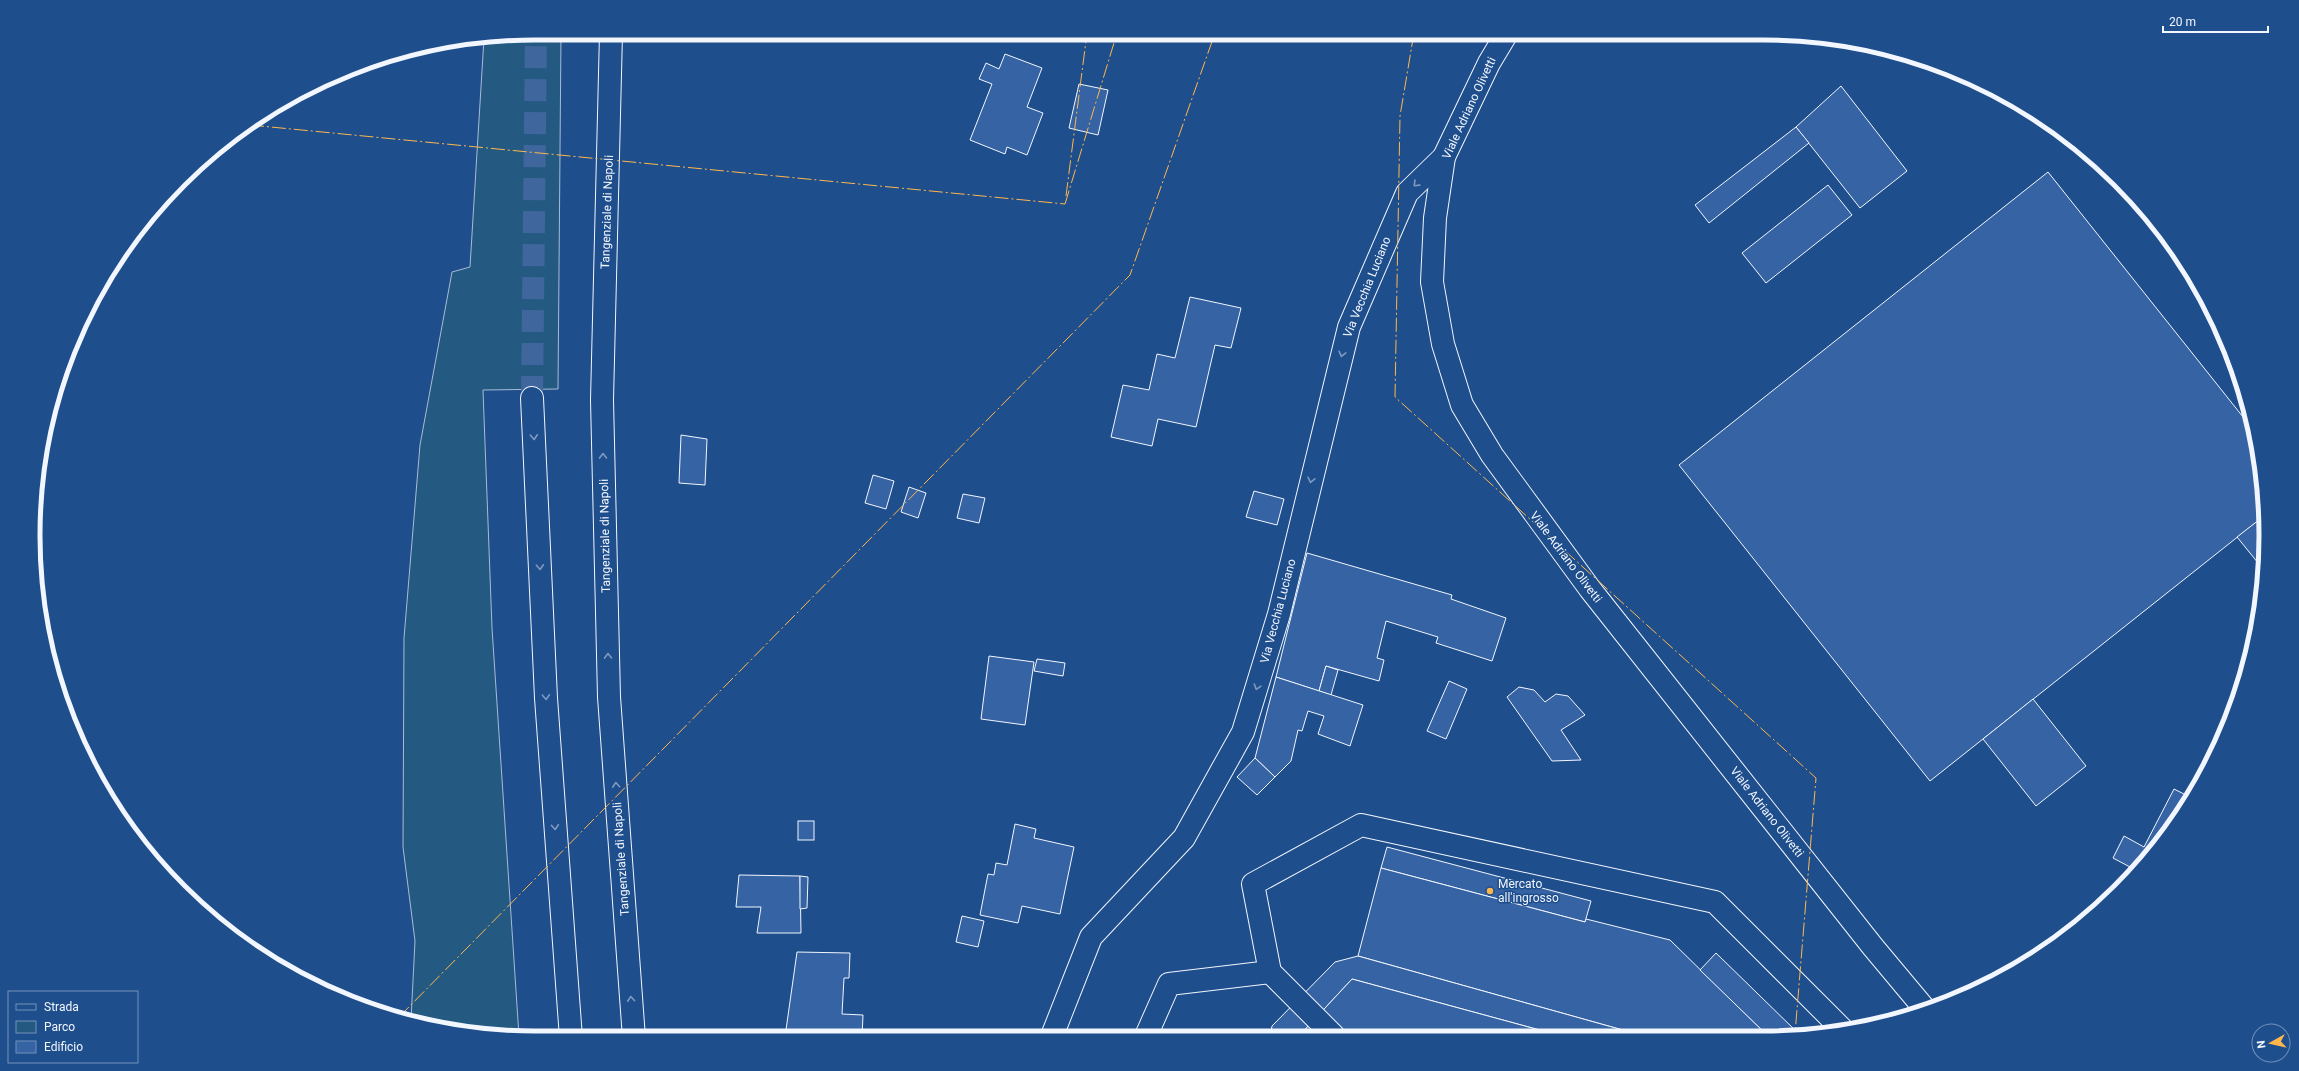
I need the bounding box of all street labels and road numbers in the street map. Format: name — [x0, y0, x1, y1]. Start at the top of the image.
street label: Viale Adriano Olivetti — [1439, 55, 1499, 161]
street label: Tangenziale di Napoli — [598, 155, 616, 269]
street label: Via Vecchia Luciano — [1340, 234, 1394, 339]
street label: Tangenziale di Napoli — [597, 479, 613, 593]
street label: Viale Adriano Olivetti — [1527, 509, 1605, 606]
street label: Via Vecchia Luciano — [1257, 557, 1299, 665]
street label: Viale Adriano Olivetti — [1727, 764, 1807, 860]
street label: Tangenziale di Napoli — [610, 801, 632, 916]

